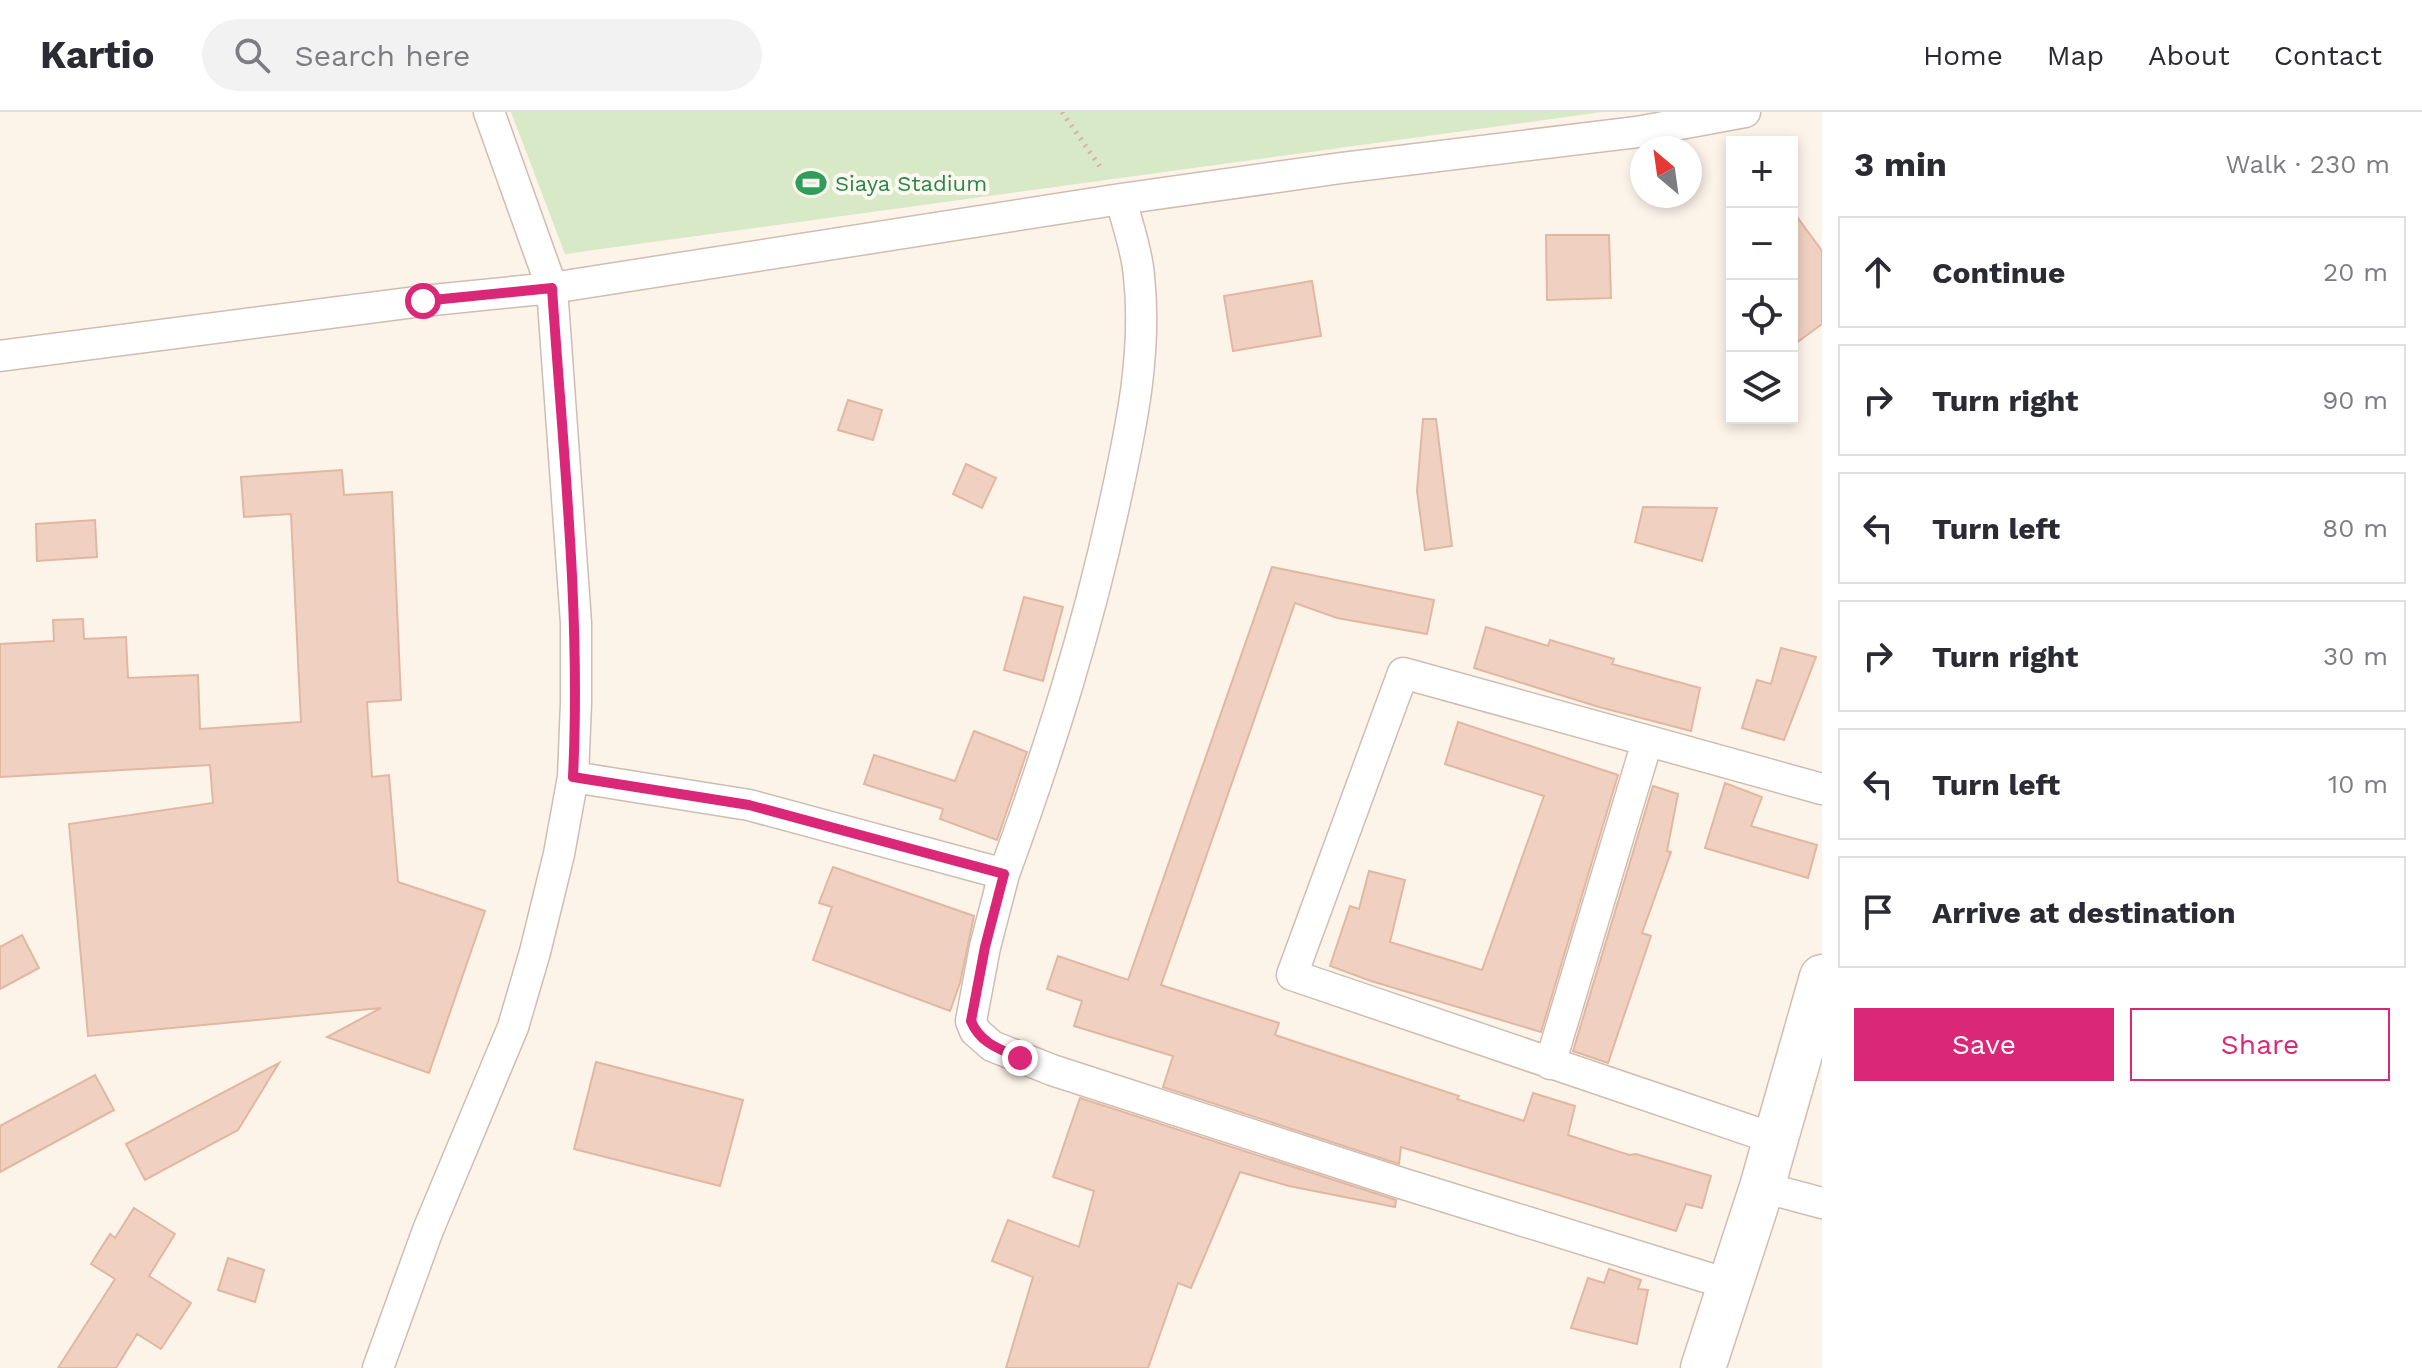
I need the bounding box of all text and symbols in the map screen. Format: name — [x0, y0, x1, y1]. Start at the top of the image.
search box — [202, 19, 762, 91]
text: Kartio — [40, 33, 154, 77]
icon: search — [230, 33, 274, 77]
text: Search here — [294, 38, 470, 73]
text: Home — [1923, 39, 2003, 72]
text: Map — [2047, 39, 2104, 72]
text: About — [2148, 39, 2230, 72]
text: Contact — [2274, 39, 2382, 72]
north arrow — [1630, 136, 1702, 208]
map controls — [1726, 136, 1798, 424]
button: + — [1726, 136, 1798, 208]
text: 3 min — [1854, 144, 1947, 184]
text: Walk · 230 m — [2225, 149, 2390, 179]
sports icon: Siaya Stadium — [794, 166, 828, 200]
place label: Siaya Stadium — [835, 171, 987, 196]
button: − — [1726, 208, 1798, 280]
icon: ahead — [1856, 250, 1900, 294]
text: Continue — [1932, 255, 2065, 290]
text: 20 m — [2323, 257, 2388, 287]
button: locate — [1726, 280, 1798, 352]
route start — [405, 283, 441, 319]
button: layers — [1726, 352, 1798, 424]
icon: right — [1856, 378, 1900, 422]
text: Turn right — [1932, 383, 2078, 418]
text: 90 m — [2322, 385, 2388, 415]
icon: left — [1856, 506, 1900, 550]
text: Turn left — [1932, 511, 2060, 546]
text: 80 m — [2322, 513, 2388, 543]
icon: right — [1856, 634, 1900, 678]
text: Turn right — [1932, 639, 2078, 674]
text: 30 m — [2323, 641, 2388, 671]
icon: left — [1856, 762, 1900, 806]
text: Turn left — [1932, 767, 2060, 802]
text: 10 m — [2328, 769, 2388, 799]
icon: arrive — [1856, 890, 1900, 934]
text: Arrive at destination — [1932, 895, 2236, 930]
button: Save — [1854, 1008, 2114, 1081]
button: Share — [2130, 1008, 2390, 1081]
route end — [1002, 1040, 1038, 1076]

